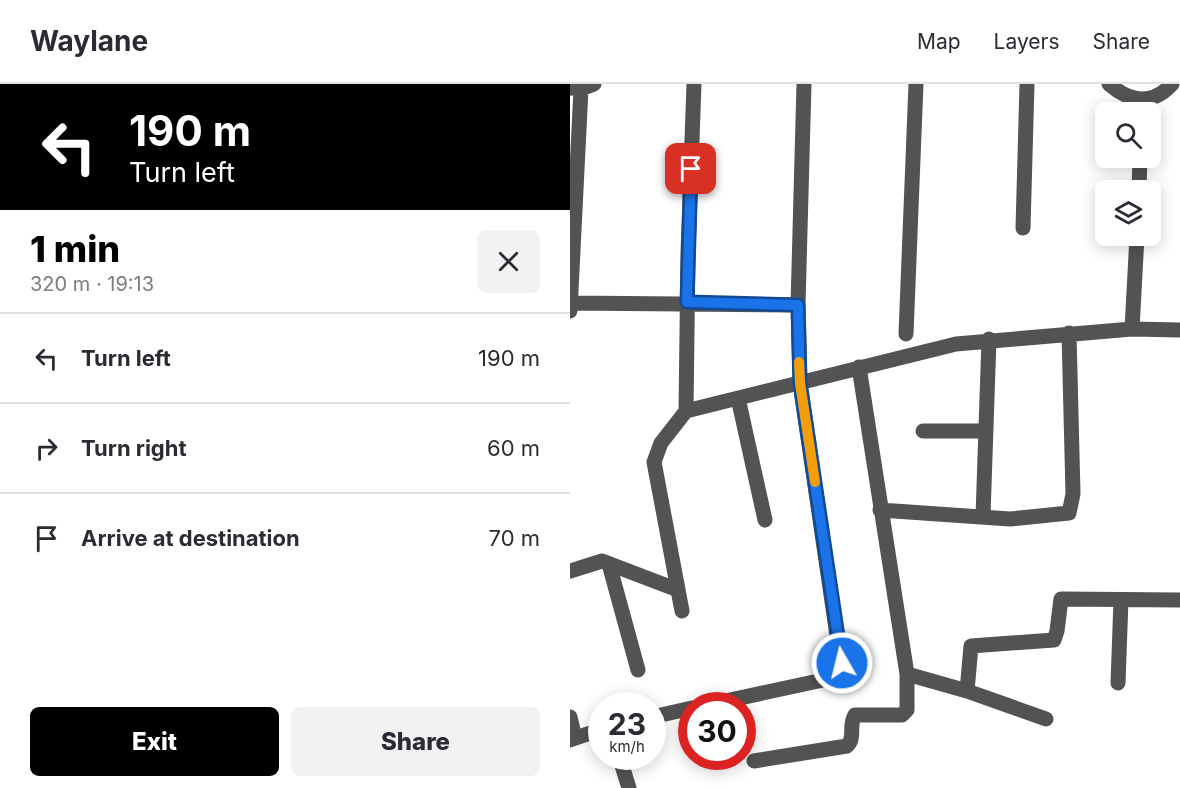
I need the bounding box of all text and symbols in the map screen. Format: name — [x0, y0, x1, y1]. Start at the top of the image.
text: Waylane — [30, 24, 148, 58]
text: Map — [917, 29, 961, 54]
text: Layers — [994, 29, 1060, 54]
text: Share — [1093, 29, 1150, 54]
map controls — [1095, 102, 1161, 246]
button: search — [1095, 102, 1161, 168]
text: 190 m — [129, 105, 251, 156]
icon: left — [30, 108, 108, 186]
pin — [665, 143, 716, 194]
icon: arrive — [674, 152, 707, 185]
text: Turn left — [129, 156, 235, 189]
button: layers — [1095, 180, 1161, 246]
text: 1 min — [30, 227, 120, 271]
button: close — [477, 230, 540, 293]
text: 320 m · 19:13 — [30, 272, 154, 296]
icon: left — [30, 342, 63, 375]
text: Turn left — [81, 345, 171, 371]
text: 190 m — [478, 345, 540, 371]
icon: right — [30, 432, 63, 465]
text: Turn right — [81, 435, 187, 461]
text: 60 m — [487, 435, 540, 461]
icon: arrive — [30, 522, 63, 555]
text: Arrive at destination — [81, 525, 300, 551]
text: 70 m — [489, 525, 540, 551]
position arrow — [810, 631, 874, 695]
speed limit sign: 30 — [678, 692, 756, 770]
text: 23 — [608, 706, 646, 742]
button: Exit — [30, 707, 279, 776]
button: Share — [291, 707, 540, 776]
text: km/h — [609, 737, 645, 756]

